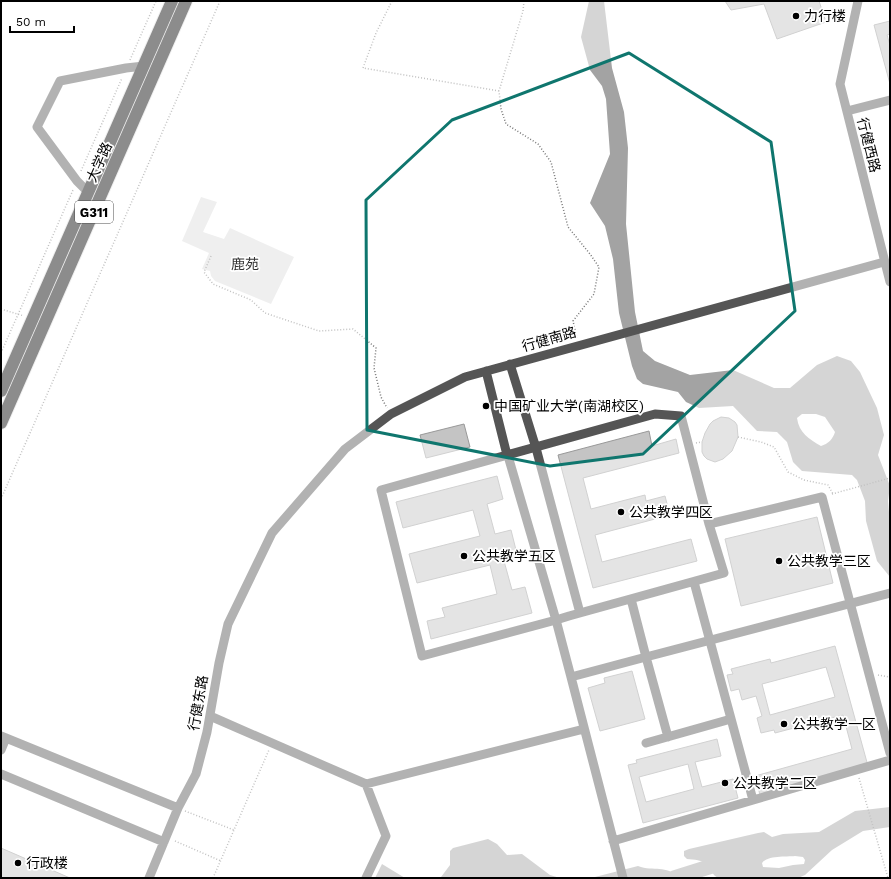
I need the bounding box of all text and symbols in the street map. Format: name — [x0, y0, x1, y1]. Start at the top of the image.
scale bar — [10, 8, 74, 34]
place label: 力行楼 — [804, 8, 846, 24]
marker: 力行楼 — [791, 11, 801, 21]
text: 50 m — [16, 15, 46, 29]
street label: 行健西路 — [854, 116, 884, 174]
street label: 大学路 — [83, 140, 115, 184]
road number: G311 — [75, 201, 113, 223]
park label: 鹿苑 — [231, 256, 259, 272]
street label: 行健南路 — [520, 324, 578, 354]
place label: 中国矿业大学(南湖校区) — [494, 398, 644, 414]
marker: 中国矿业大学(南湖校区) — [481, 401, 491, 411]
place label: 公共教学四区 — [629, 504, 713, 520]
marker: 公共教学四区 — [616, 507, 626, 517]
place label: 公共教学五区 — [472, 548, 556, 564]
marker: 公共教学五区 — [459, 551, 469, 561]
place label: 公共教学三区 — [787, 553, 871, 569]
marker: 公共教学三区 — [774, 556, 784, 566]
street label: 行健东路 — [185, 674, 211, 732]
place label: 公共教学一区 — [792, 716, 876, 732]
marker: 公共教学一区 — [779, 719, 789, 729]
place label: 公共教学二区 — [733, 775, 817, 791]
marker: 公共教学二区 — [720, 778, 730, 788]
place label: 行政楼 — [26, 855, 68, 871]
marker: 行政楼 — [13, 858, 23, 868]

